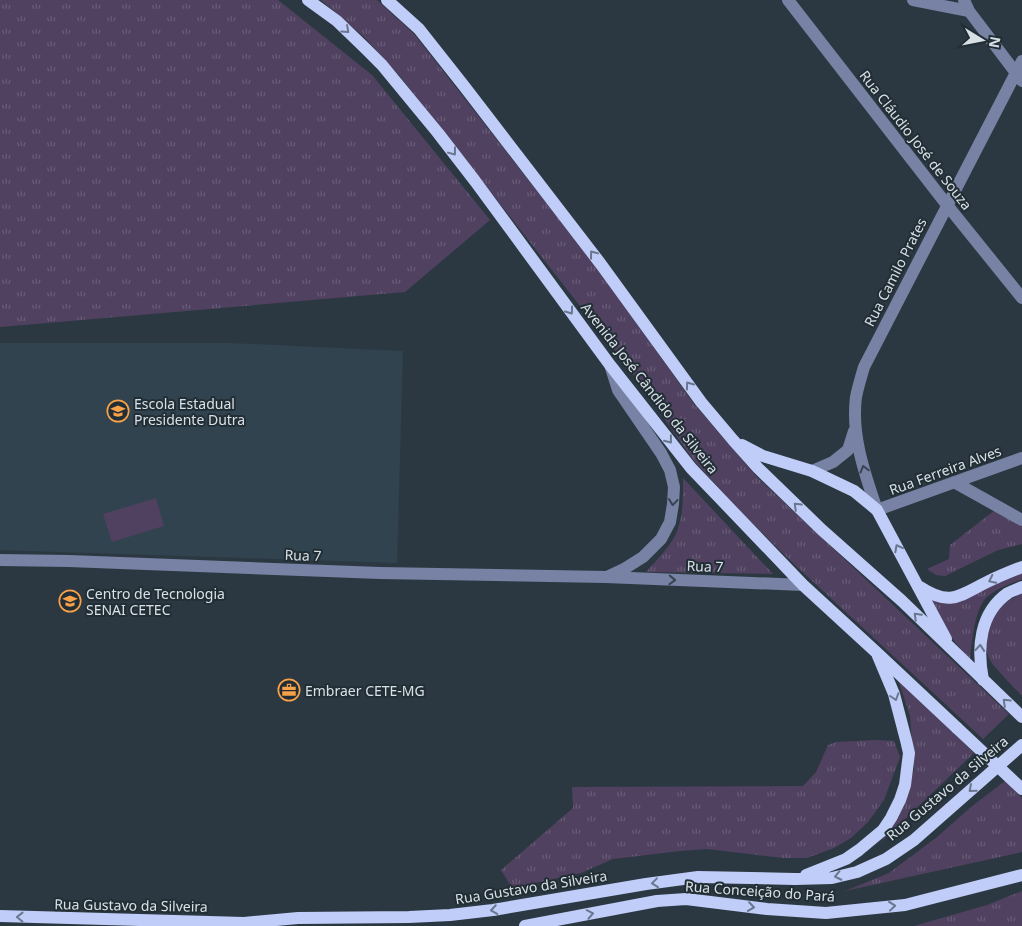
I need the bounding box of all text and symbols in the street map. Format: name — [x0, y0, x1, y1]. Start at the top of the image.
north arrow — [957, 15, 1007, 65]
one-way arrow — [340, 24, 349, 33]
text: N — [985, 35, 1006, 50]
street label: Rua Cláudio José de Souza — [856, 66, 976, 214]
one-way arrow — [447, 146, 455, 155]
street label: Rua Camilo Prates — [859, 214, 931, 330]
one-way arrow — [590, 250, 599, 260]
street label: Avenida José Cândido da Silveira — [577, 299, 723, 477]
one-way arrow — [564, 305, 573, 315]
one-way arrow — [686, 381, 695, 391]
place label: Escola Estadual Presidente Dutra — [134, 394, 245, 429]
school or university icon: Escola Estadual Presidente Dutra — [106, 399, 130, 423]
one-way arrow — [663, 434, 671, 443]
street label: Rua Ferreira Alves — [886, 441, 1004, 499]
one-way arrow — [859, 465, 870, 473]
one-way arrow — [668, 498, 679, 506]
one-way arrow — [794, 503, 803, 512]
one-way arrow — [894, 544, 904, 553]
street label: Rua 7 — [284, 545, 322, 565]
street label: Rua 7 — [686, 556, 724, 576]
one-way arrow — [988, 574, 997, 584]
one-way arrow — [668, 575, 676, 585]
place label: Centro de Tecnologia SENAI CETEC — [86, 584, 225, 619]
school or university icon: Centro de Tecnologia SENAI CETEC — [58, 589, 82, 613]
one-way arrow — [914, 613, 923, 622]
one-way arrow — [974, 644, 985, 652]
office icon: Embraer CETE-MG — [277, 678, 301, 702]
place label: Embraer CETE-MG — [305, 681, 425, 700]
one-way arrow — [889, 692, 899, 701]
one-way arrow — [1003, 699, 1012, 708]
street label: Rua Gustavo da Silveira — [882, 731, 1012, 845]
one-way arrow — [969, 783, 978, 792]
street label: Rua Gustavo da Silveira — [454, 866, 608, 908]
one-way arrow — [834, 870, 843, 881]
street label: Rua Conceição do Pará — [684, 876, 836, 906]
one-way arrow — [650, 877, 659, 887]
street label: Rua Gustavo da Silveira — [54, 894, 208, 916]
one-way arrow — [747, 901, 755, 912]
one-way arrow — [888, 901, 896, 912]
one-way arrow — [490, 904, 499, 914]
one-way arrow — [586, 909, 594, 919]
one-way arrow — [16, 912, 24, 922]

